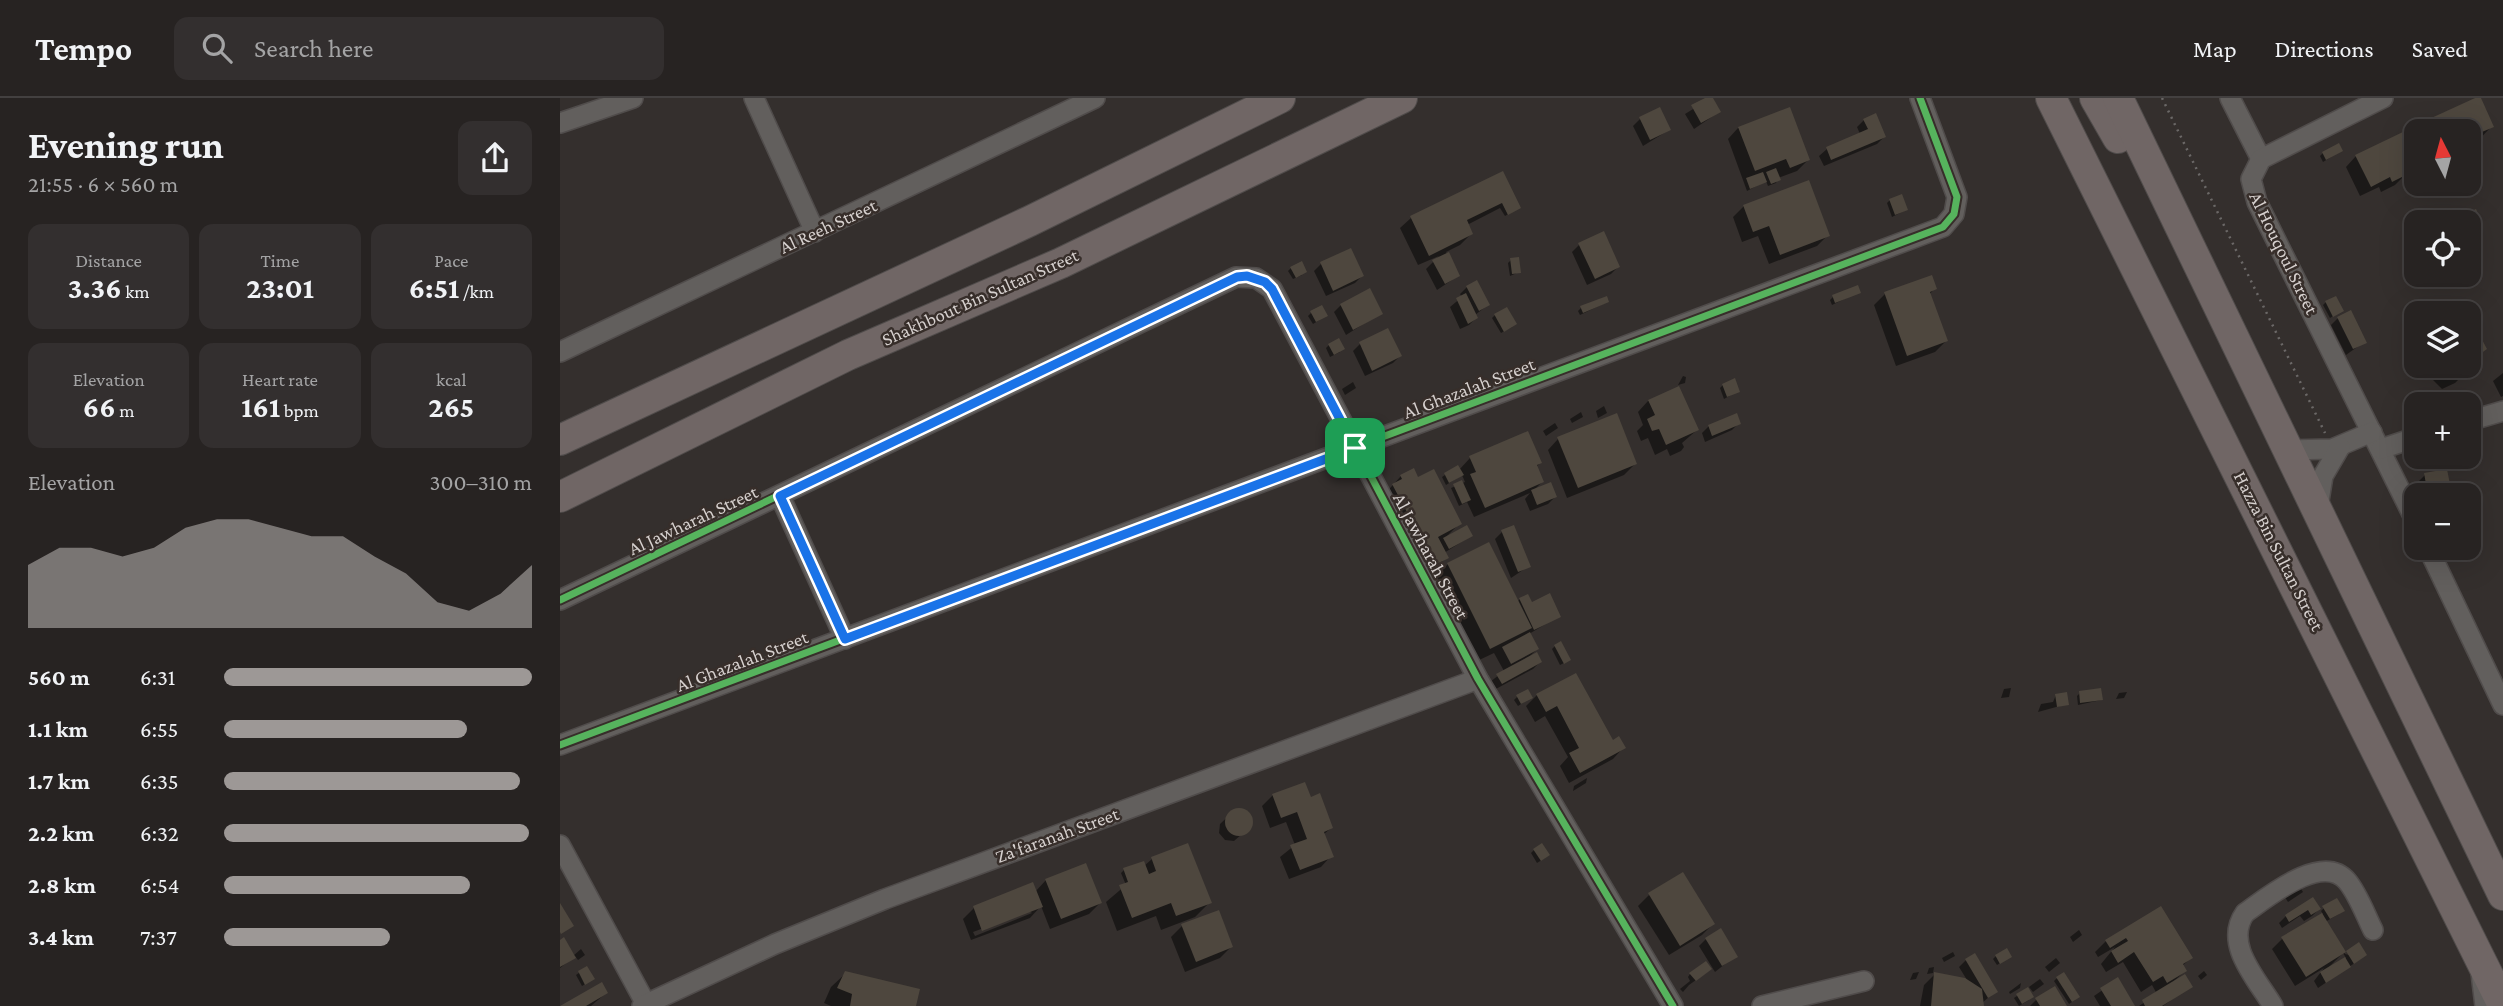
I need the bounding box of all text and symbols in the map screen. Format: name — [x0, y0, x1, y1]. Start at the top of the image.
search box — [174, 17, 664, 80]
icon: search — [198, 29, 236, 67]
text: Tempo — [35, 30, 132, 67]
text: Search here — [254, 34, 373, 63]
text: Map — [2193, 35, 2237, 62]
text: Directions — [2275, 35, 2374, 62]
text: Saved — [2412, 35, 2468, 62]
north arrow — [2404, 119, 2482, 196]
map controls — [2404, 119, 2481, 560]
button: share — [458, 121, 532, 195]
text: Evening run — [28, 124, 224, 166]
text: 21:55 · 6 × 560 m — [28, 171, 178, 197]
street label: Al Houqoul Street — [2245, 188, 2323, 318]
street label: Al Reeh Street — [776, 194, 880, 258]
button: locate — [2404, 210, 2481, 287]
street label: Shakhbout Bin Sultan Street — [879, 244, 1082, 350]
text: Distance — [75, 250, 142, 271]
text: Time — [261, 250, 299, 271]
text: Pace — [434, 250, 468, 271]
text: 3.36 — [68, 271, 122, 304]
text: 23:01 — [246, 271, 314, 304]
text: 6:51 — [409, 271, 459, 304]
text: km — [122, 281, 150, 302]
text: /km — [459, 281, 494, 302]
button: layers — [2404, 301, 2481, 378]
street label: Al Ghazalah Street — [1400, 353, 1538, 423]
text: Elevation — [73, 369, 145, 390]
text: Heart rate — [242, 369, 318, 390]
text: kcal — [436, 369, 467, 390]
text: 66 — [83, 390, 116, 423]
text: 161 — [241, 390, 280, 423]
text: 265 — [428, 390, 474, 423]
button: + — [2404, 392, 2481, 469]
text: m — [116, 400, 134, 421]
text: bpm — [280, 400, 319, 421]
pin — [1325, 418, 1385, 478]
icon: arrive — [1336, 429, 1374, 467]
street label: Hazza Bin Sultan Street — [2230, 468, 2329, 635]
text: Elevation — [28, 469, 115, 495]
text: 300–310 m — [429, 469, 532, 495]
street label: Al Jawharah Street — [625, 481, 762, 559]
button: − — [2404, 483, 2481, 560]
street label: Al Jawharah Street — [1389, 489, 1473, 623]
street label: Al Ghazalah Street — [673, 626, 811, 696]
text: 560 m — [28, 664, 90, 690]
text: 6:31 — [140, 664, 176, 690]
text: 1.1 km — [28, 716, 88, 742]
text: 6:55 — [140, 716, 178, 742]
text: 1.7 km — [28, 768, 90, 794]
text: 6:35 — [140, 768, 179, 794]
street label: Za'faranah Street — [992, 803, 1122, 867]
text: 2.2 km — [28, 820, 94, 846]
text: 6:32 — [140, 820, 179, 846]
text: 2.8 km — [28, 872, 96, 898]
text: 6:54 — [140, 872, 180, 898]
text: 3.4 km — [28, 924, 94, 950]
text: 7:37 — [140, 924, 177, 950]

